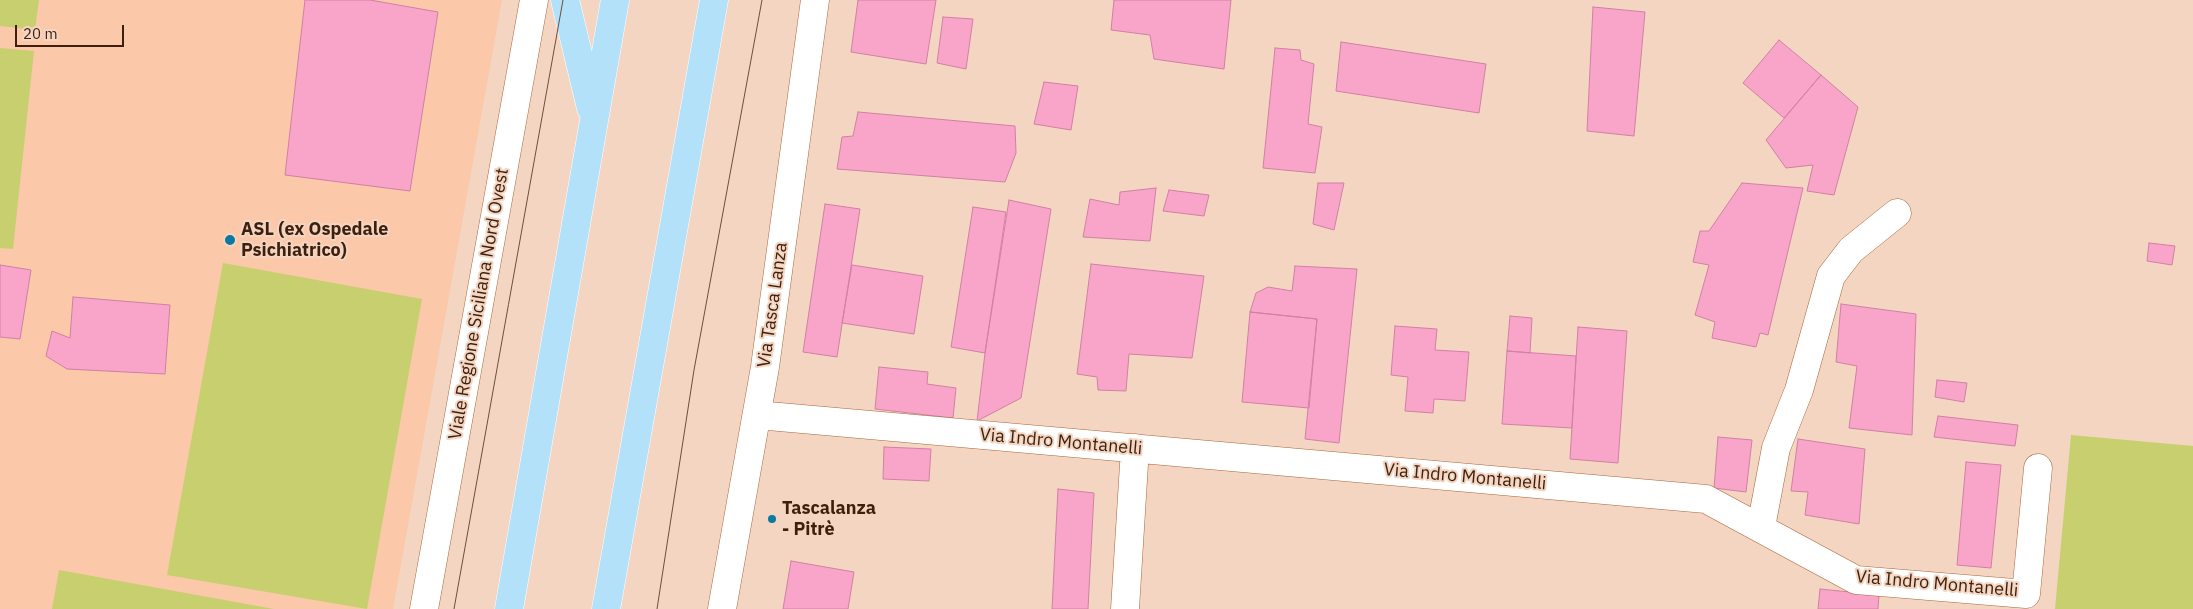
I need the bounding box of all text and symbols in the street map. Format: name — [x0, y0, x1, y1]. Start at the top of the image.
scale bar — [18, 15, 126, 47]
text: 20 m — [23, 24, 58, 43]
street label: Viale Regione Siciliana Nord Ovest — [444, 166, 514, 442]
place label: ASL (ex Ospedale Psichiatrico) — [241, 219, 388, 262]
marker: ASL (ex Ospedale Psichiatrico) — [223, 233, 237, 247]
street label: Via Tasca Lanza — [754, 241, 792, 369]
street label: Via Indro Montanelli — [979, 424, 1143, 460]
street label: Via Indro Montanelli — [1383, 459, 1547, 495]
place label: Tascalanza - Pitrè — [782, 498, 876, 540]
marker: Tascalanza - Pitrè — [766, 513, 778, 525]
street label: Via Indro Montanelli — [1855, 566, 2019, 602]

